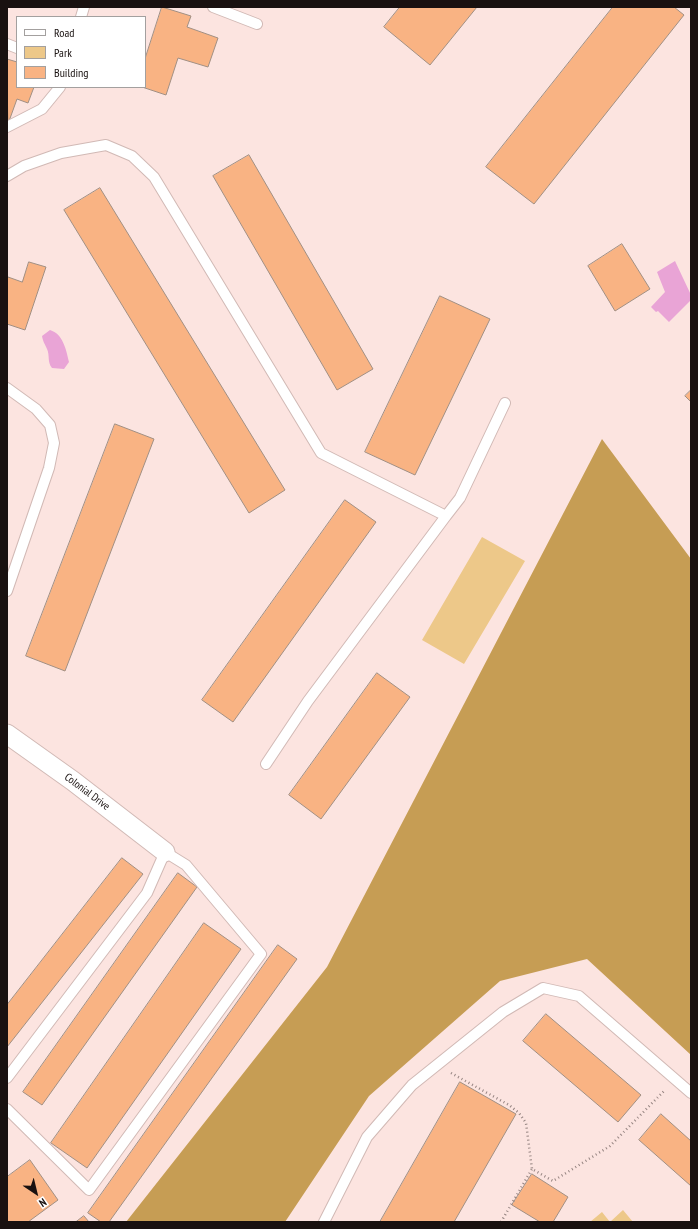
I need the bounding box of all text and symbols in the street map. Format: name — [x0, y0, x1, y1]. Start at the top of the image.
legend — [16, 16, 146, 88]
text: Road — [54, 25, 74, 40]
text: Park — [54, 45, 72, 60]
text: Building — [54, 65, 89, 80]
street label: Colonial Drive — [62, 771, 112, 813]
north arrow — [16, 1173, 56, 1213]
text: N — [36, 1195, 49, 1210]

